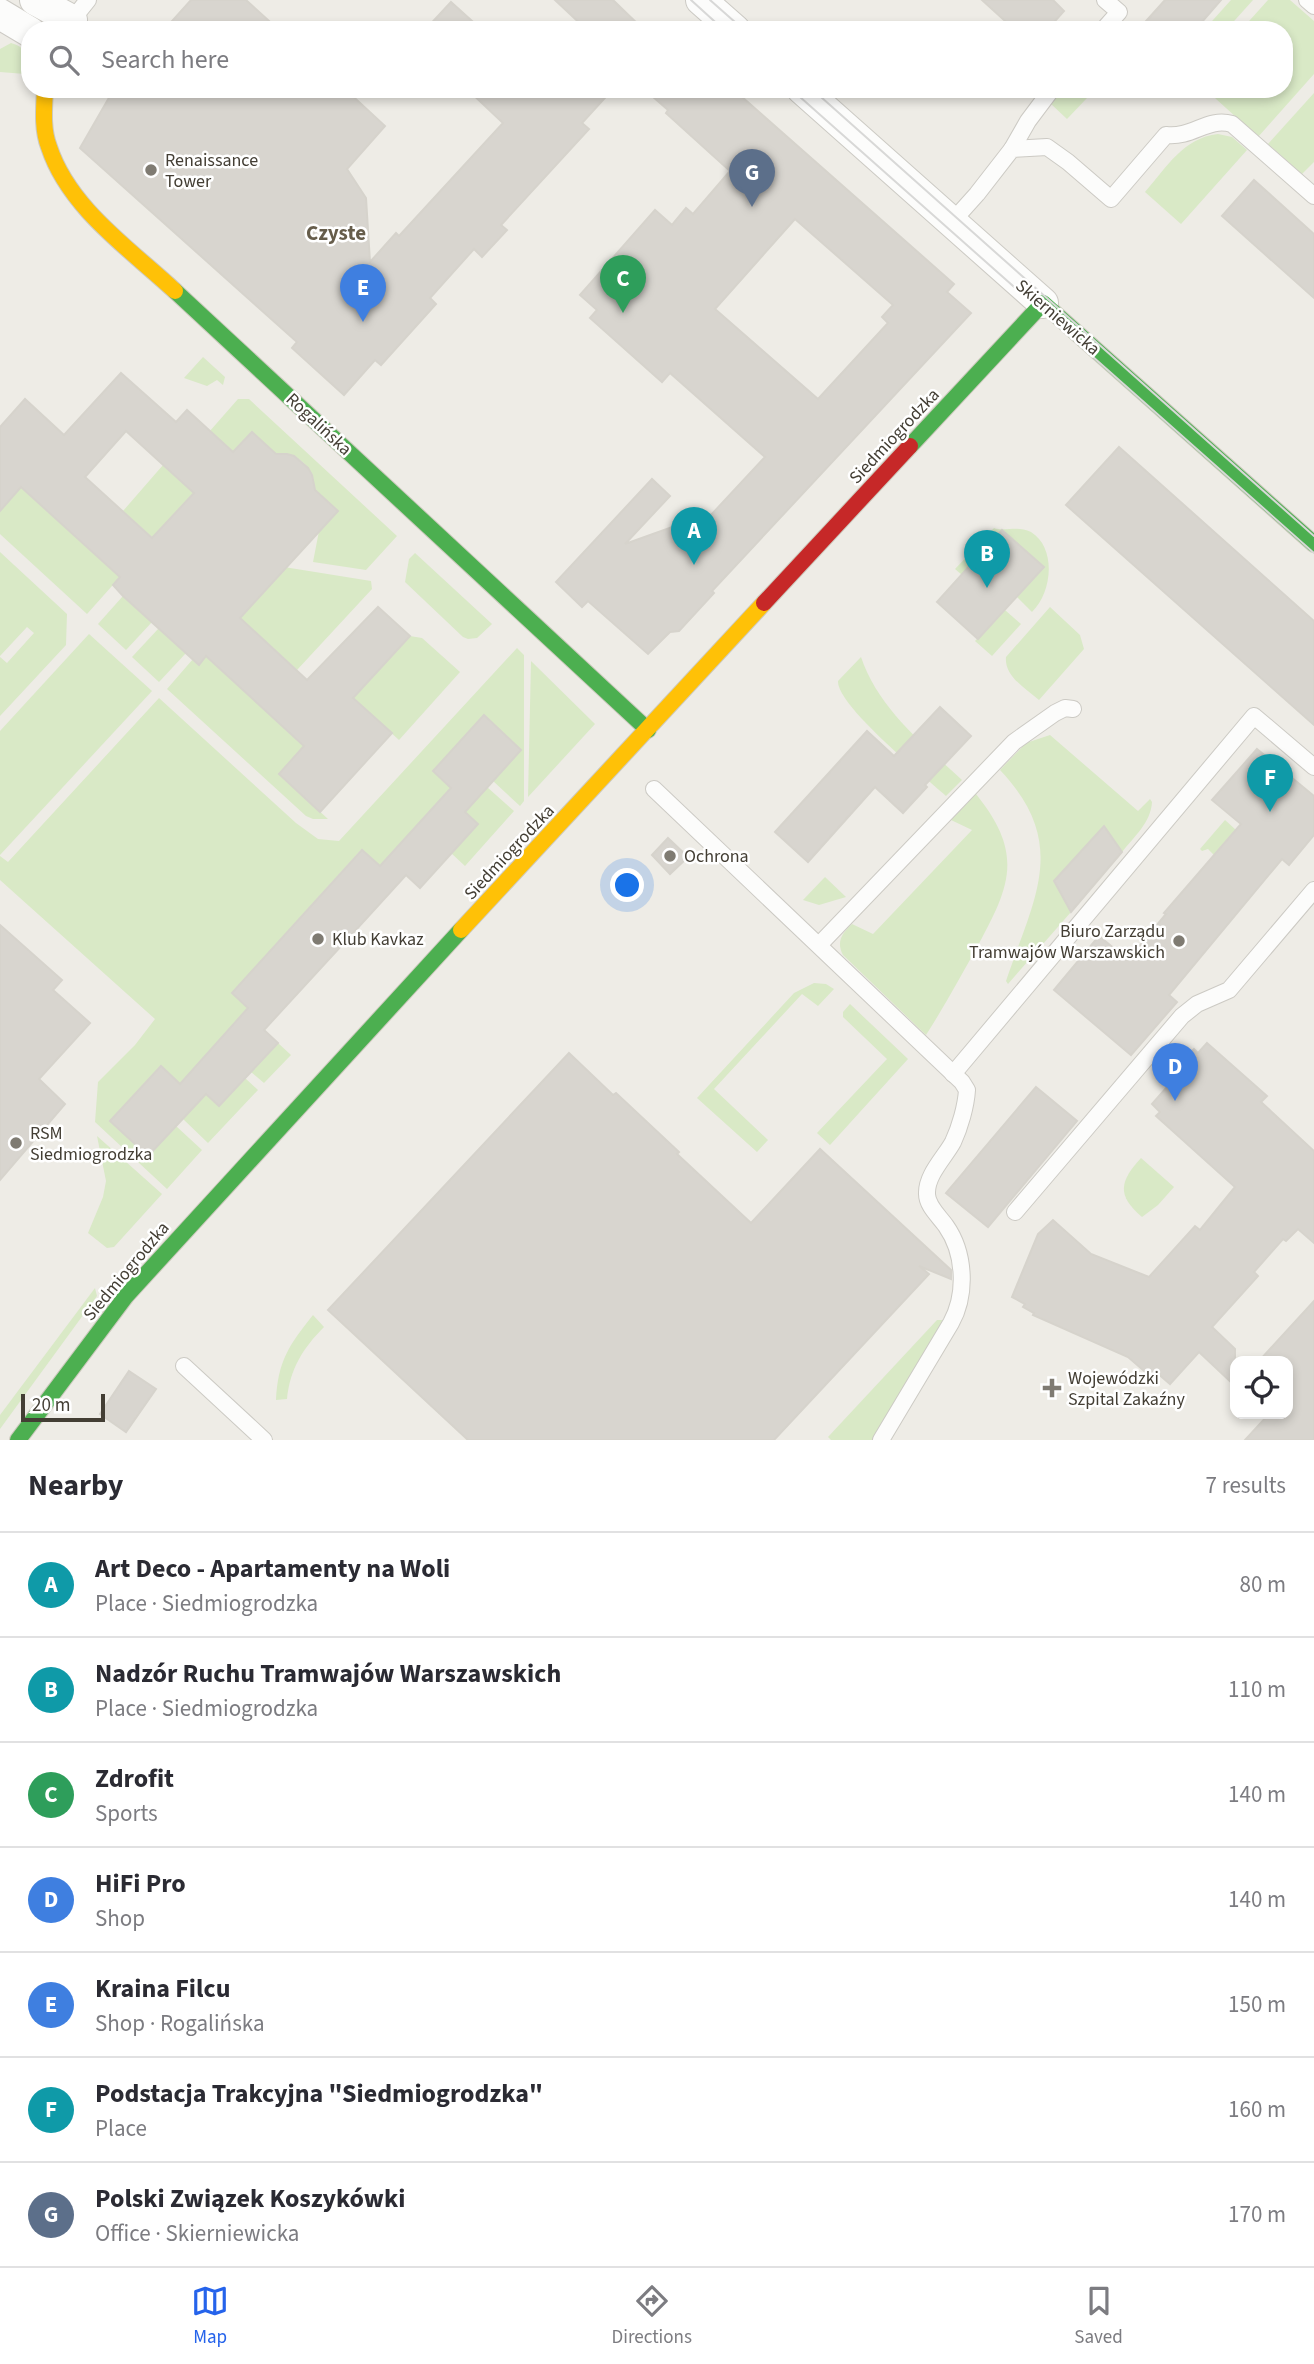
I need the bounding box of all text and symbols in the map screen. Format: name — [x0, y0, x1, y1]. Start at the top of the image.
search box — [21, 21, 1293, 98]
icon: search — [45, 41, 83, 79]
text: Search here — [101, 41, 229, 78]
place label: Renaissance Tower — [165, 148, 258, 194]
pin: G — [729, 149, 775, 207]
marker: Renaissance Tower — [143, 162, 159, 178]
district label: Czyste — [306, 218, 366, 248]
pin: C — [600, 255, 646, 313]
pin: E — [340, 264, 386, 322]
street label: Skierniewicka — [1010, 274, 1105, 361]
street label: Siedmiogrodzka — [843, 383, 945, 490]
street label: Rogalińska — [280, 387, 357, 461]
pin: A — [671, 507, 717, 565]
pin: B — [964, 530, 1010, 588]
pin: F — [1247, 754, 1293, 812]
street label: Siedmiogrodzka — [458, 799, 560, 906]
place label: Ochrona — [684, 844, 749, 869]
marker: Ochrona — [662, 848, 678, 864]
your location — [610, 868, 644, 902]
place label: Biuro Zarządu Tramwajów Warszawskich — [969, 919, 1165, 965]
place label: Klub Kavkaz — [332, 927, 424, 952]
marker: Klub Kavkaz — [310, 931, 326, 947]
marker: Biuro Zarządu Tramwajów Warszawskich — [1171, 933, 1187, 949]
pin: D — [1152, 1043, 1198, 1101]
place label: RSM Siedmiogrodzka — [30, 1121, 152, 1167]
marker: RSM Siedmiogrodzka — [8, 1135, 24, 1151]
street label: Siedmiogrodzka — [77, 1216, 175, 1326]
map controls — [1230, 1356, 1293, 1419]
button: locate — [1230, 1356, 1293, 1419]
place label: Wojewódzki Szpital Zakaźny — [1068, 1366, 1185, 1412]
marker: Wojewódzki Szpital Zakaźny — [1042, 1378, 1062, 1398]
scale bar — [21, 1391, 105, 1423]
text: 20 m — [32, 1392, 70, 1419]
text: Nearby — [28, 1464, 123, 1507]
text: 7 results — [1206, 1469, 1286, 1502]
text: Art Deco - Apartamenty na Woli — [95, 1550, 450, 1587]
text: A — [44, 1568, 58, 1601]
text: 80 m — [1239, 1568, 1286, 1601]
text: Place · Siedmiogrodzka — [95, 1587, 318, 1620]
text: Nadzór Ruchu Tramwajów Warszawskich — [95, 1655, 561, 1692]
text: B — [44, 1673, 58, 1706]
text: 110 m — [1228, 1673, 1286, 1706]
text: Place · Siedmiogrodzka — [95, 1692, 318, 1725]
text: Zdrofit — [95, 1760, 174, 1797]
text: C — [44, 1778, 58, 1811]
text: 140 m — [1228, 1778, 1286, 1811]
text: Sports — [95, 1797, 158, 1830]
text: HiFi Pro — [95, 1865, 186, 1902]
text: D — [44, 1883, 58, 1916]
text: 140 m — [1228, 1883, 1286, 1916]
text: Shop — [95, 1902, 145, 1935]
text: Kraina Filcu — [95, 1970, 230, 2007]
text: E — [45, 1988, 57, 2021]
text: 150 m — [1228, 1988, 1286, 2021]
text: Shop · Rogalińska — [95, 2007, 265, 2040]
text: Podstacja Trakcyjna "Siedmiogrodzka" — [95, 2075, 543, 2112]
text: F — [45, 2093, 57, 2126]
text: 160 m — [1228, 2093, 1286, 2126]
text: Place — [95, 2112, 147, 2145]
text: Polski Związek Koszykówki — [95, 2180, 405, 2217]
text: G — [44, 2198, 58, 2231]
text: 170 m — [1228, 2198, 1286, 2231]
text: Office · Skierniewicka — [95, 2217, 299, 2250]
tab: Map — [191, 2282, 229, 2351]
tab: Directions — [612, 2282, 692, 2351]
tab: Saved — [1074, 2282, 1123, 2351]

